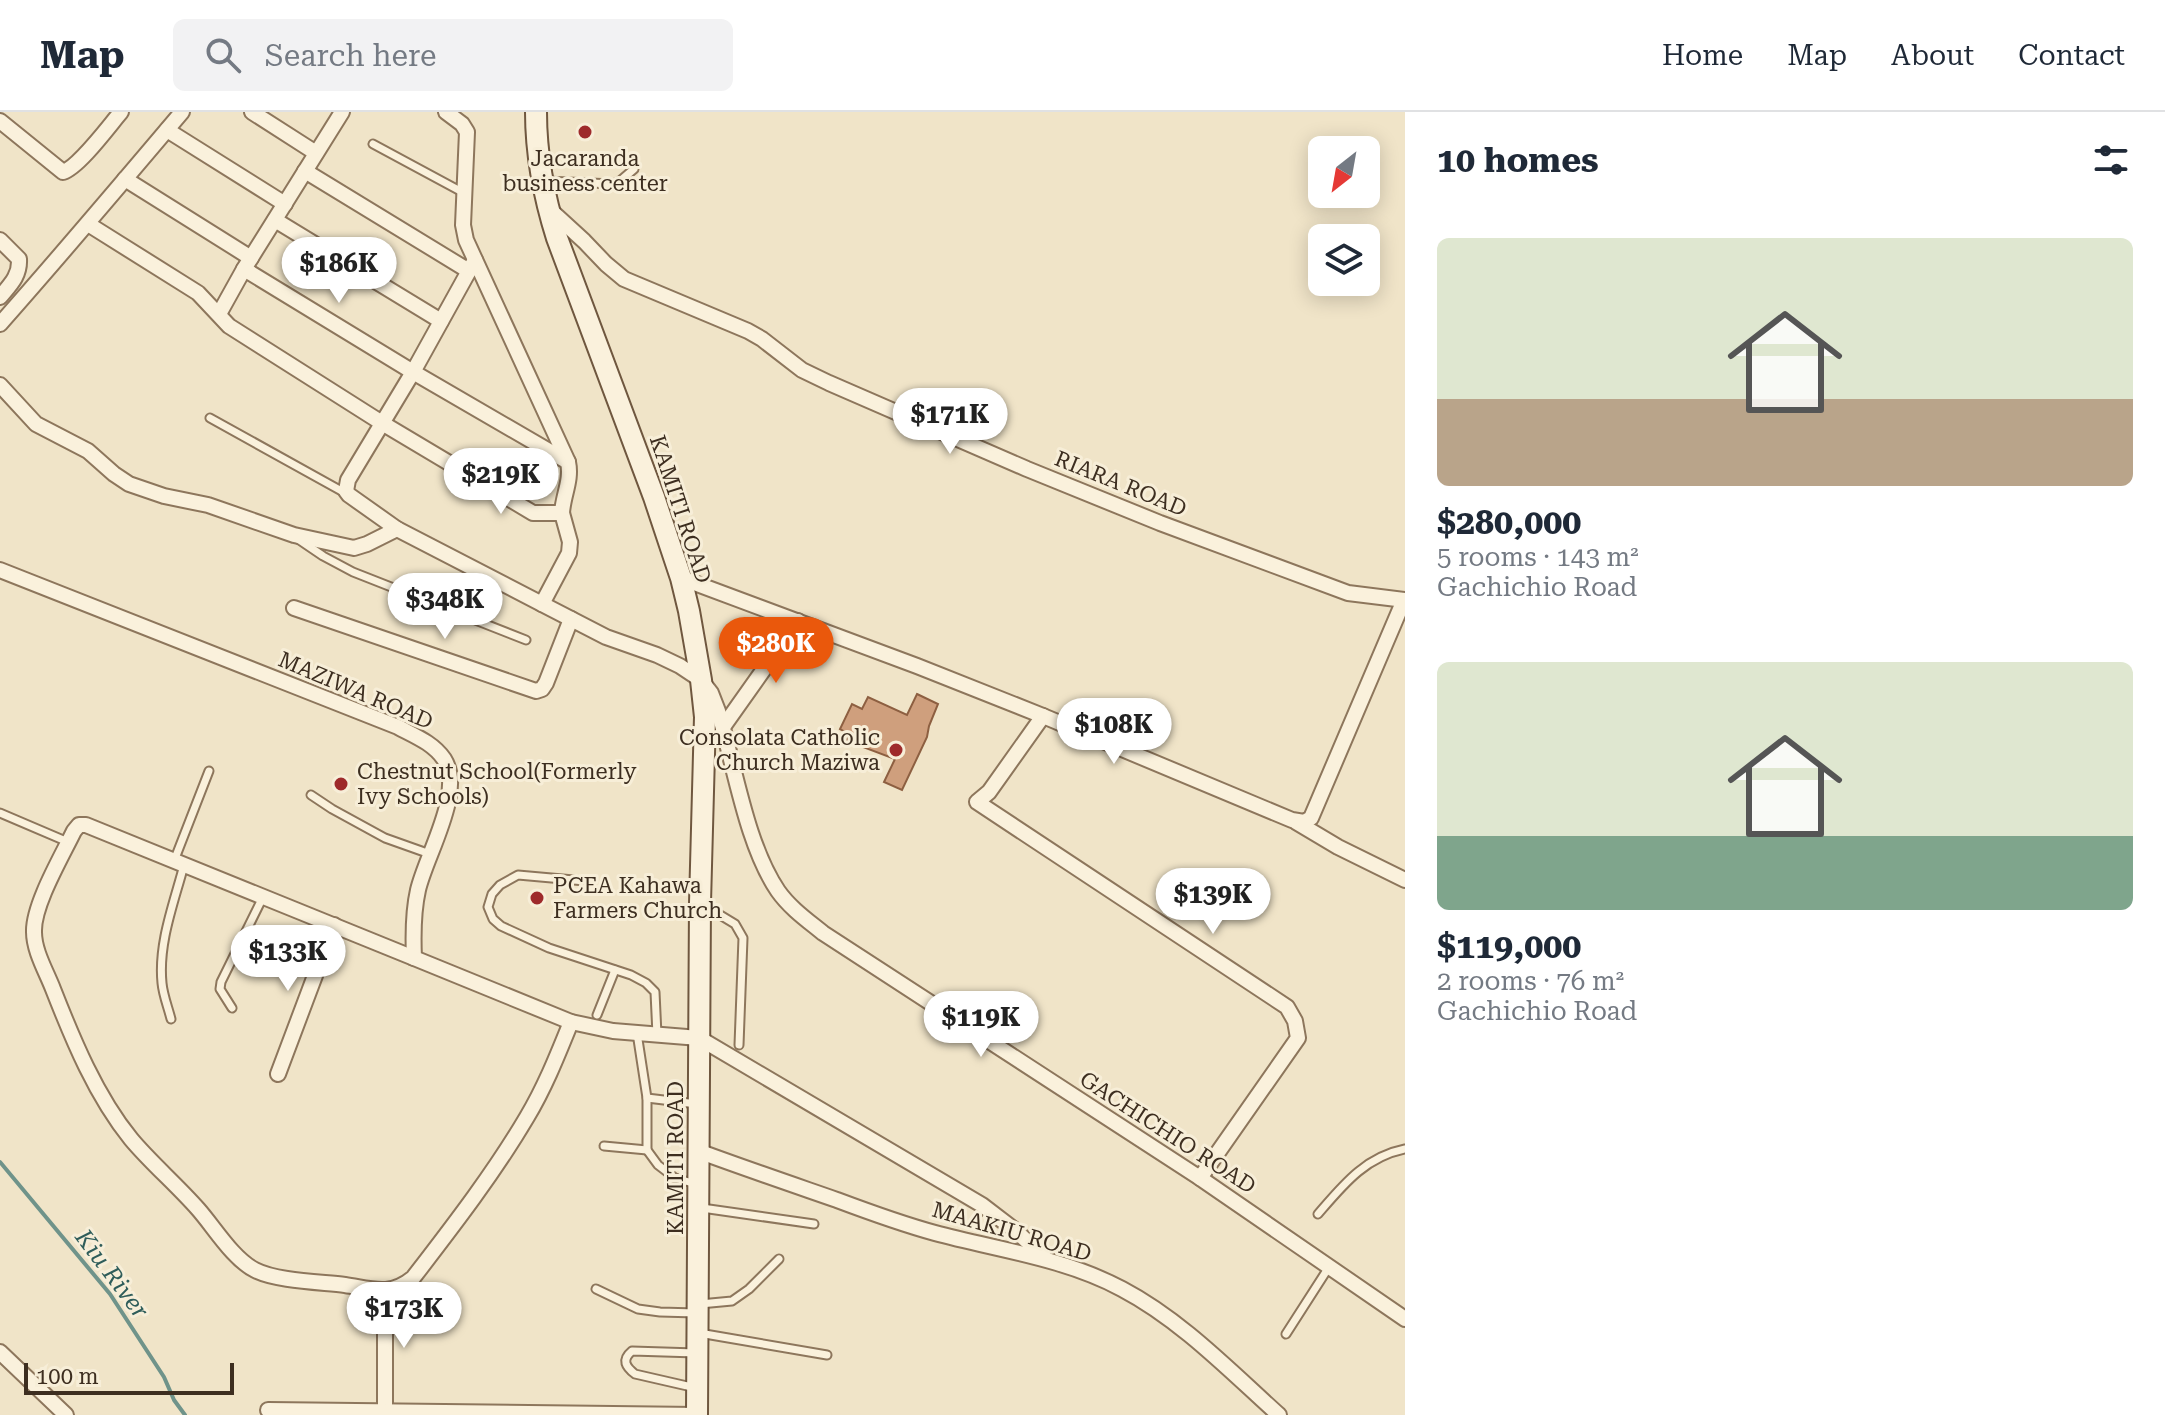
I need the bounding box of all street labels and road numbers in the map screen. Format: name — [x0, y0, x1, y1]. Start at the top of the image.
street label: KAMITI ROAD — [645, 432, 716, 586]
street label: RIARA ROAD — [1051, 446, 1190, 521]
street label: MAZIWA ROAD — [275, 647, 437, 734]
street label: GACHICHIO ROAD — [1075, 1066, 1260, 1199]
street label: KAMITI ROAD — [663, 1081, 688, 1235]
street label: MAAKIU ROAD — [929, 1197, 1094, 1266]

